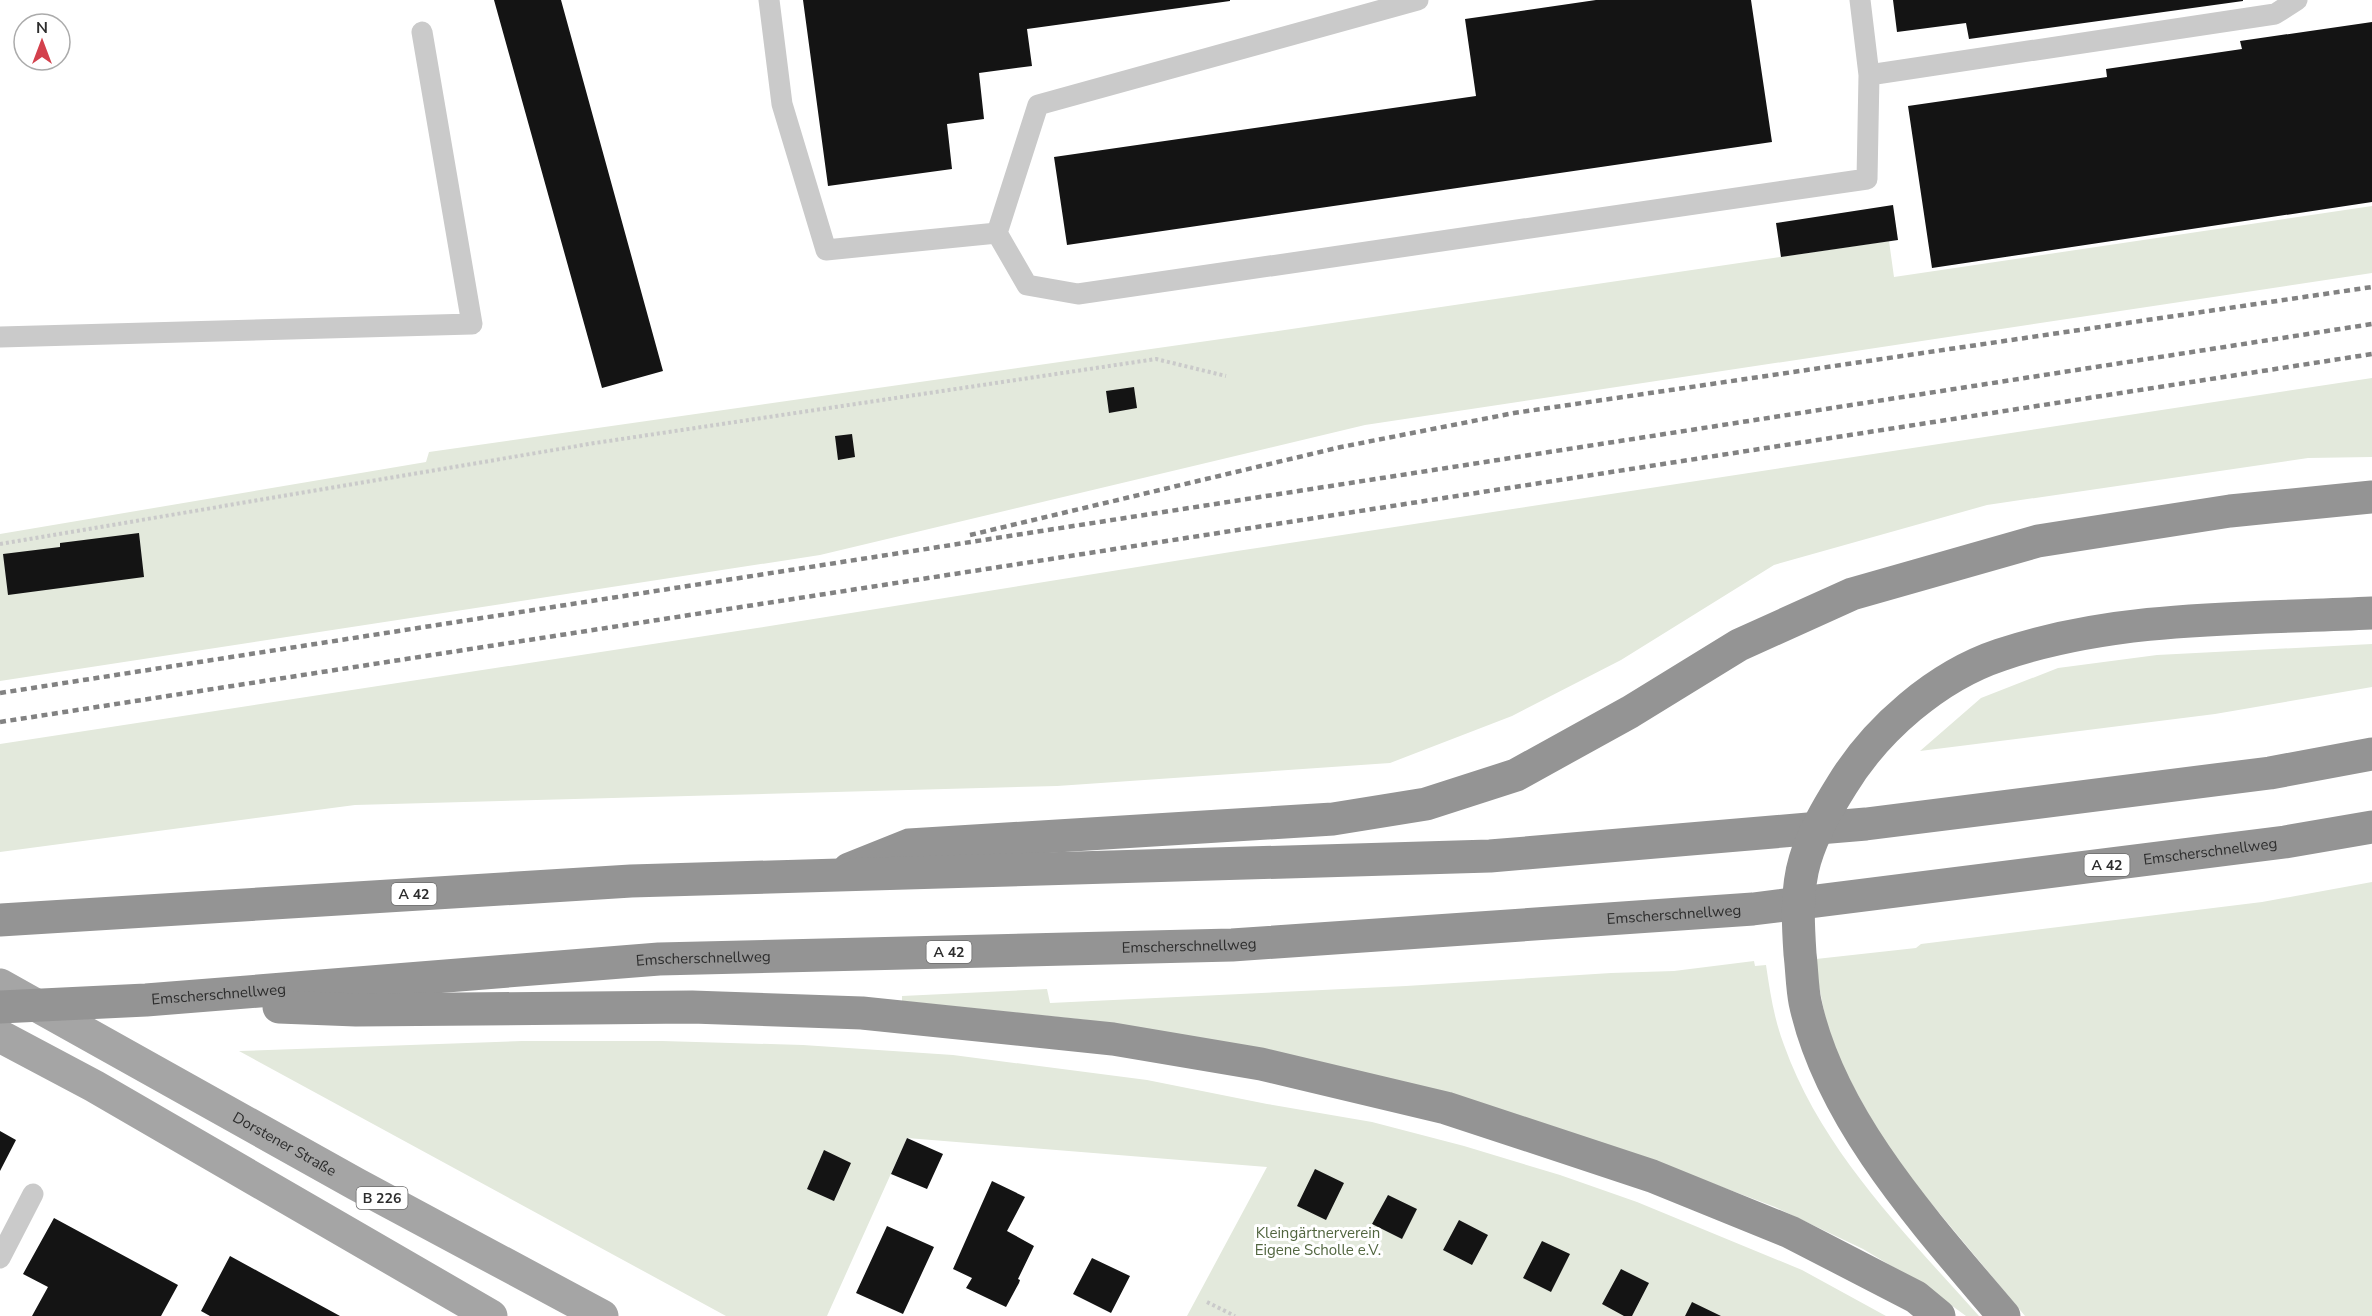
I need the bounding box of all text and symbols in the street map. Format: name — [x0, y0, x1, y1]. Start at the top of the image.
north arrow — [12, 12, 72, 72]
text: N — [36, 17, 48, 39]
street label: Emscherschnellweg — [2142, 833, 2278, 870]
road number: A 42 — [2084, 854, 2130, 876]
road number: A 42 — [392, 883, 436, 905]
street label: Emscherschnellweg — [1606, 900, 1742, 929]
street label: Emscherschnellweg — [1121, 933, 1257, 958]
road number: A 42 — [926, 941, 972, 963]
street label: Emscherschnellweg — [635, 946, 771, 971]
street label: Emscherschnellweg — [151, 979, 287, 1010]
street label: Dorstener Straße — [229, 1107, 340, 1181]
road number: B 226 — [356, 1187, 407, 1209]
park label: Kleingärtnerverein Eigene Scholle e.V. — [1255, 1223, 1381, 1260]

